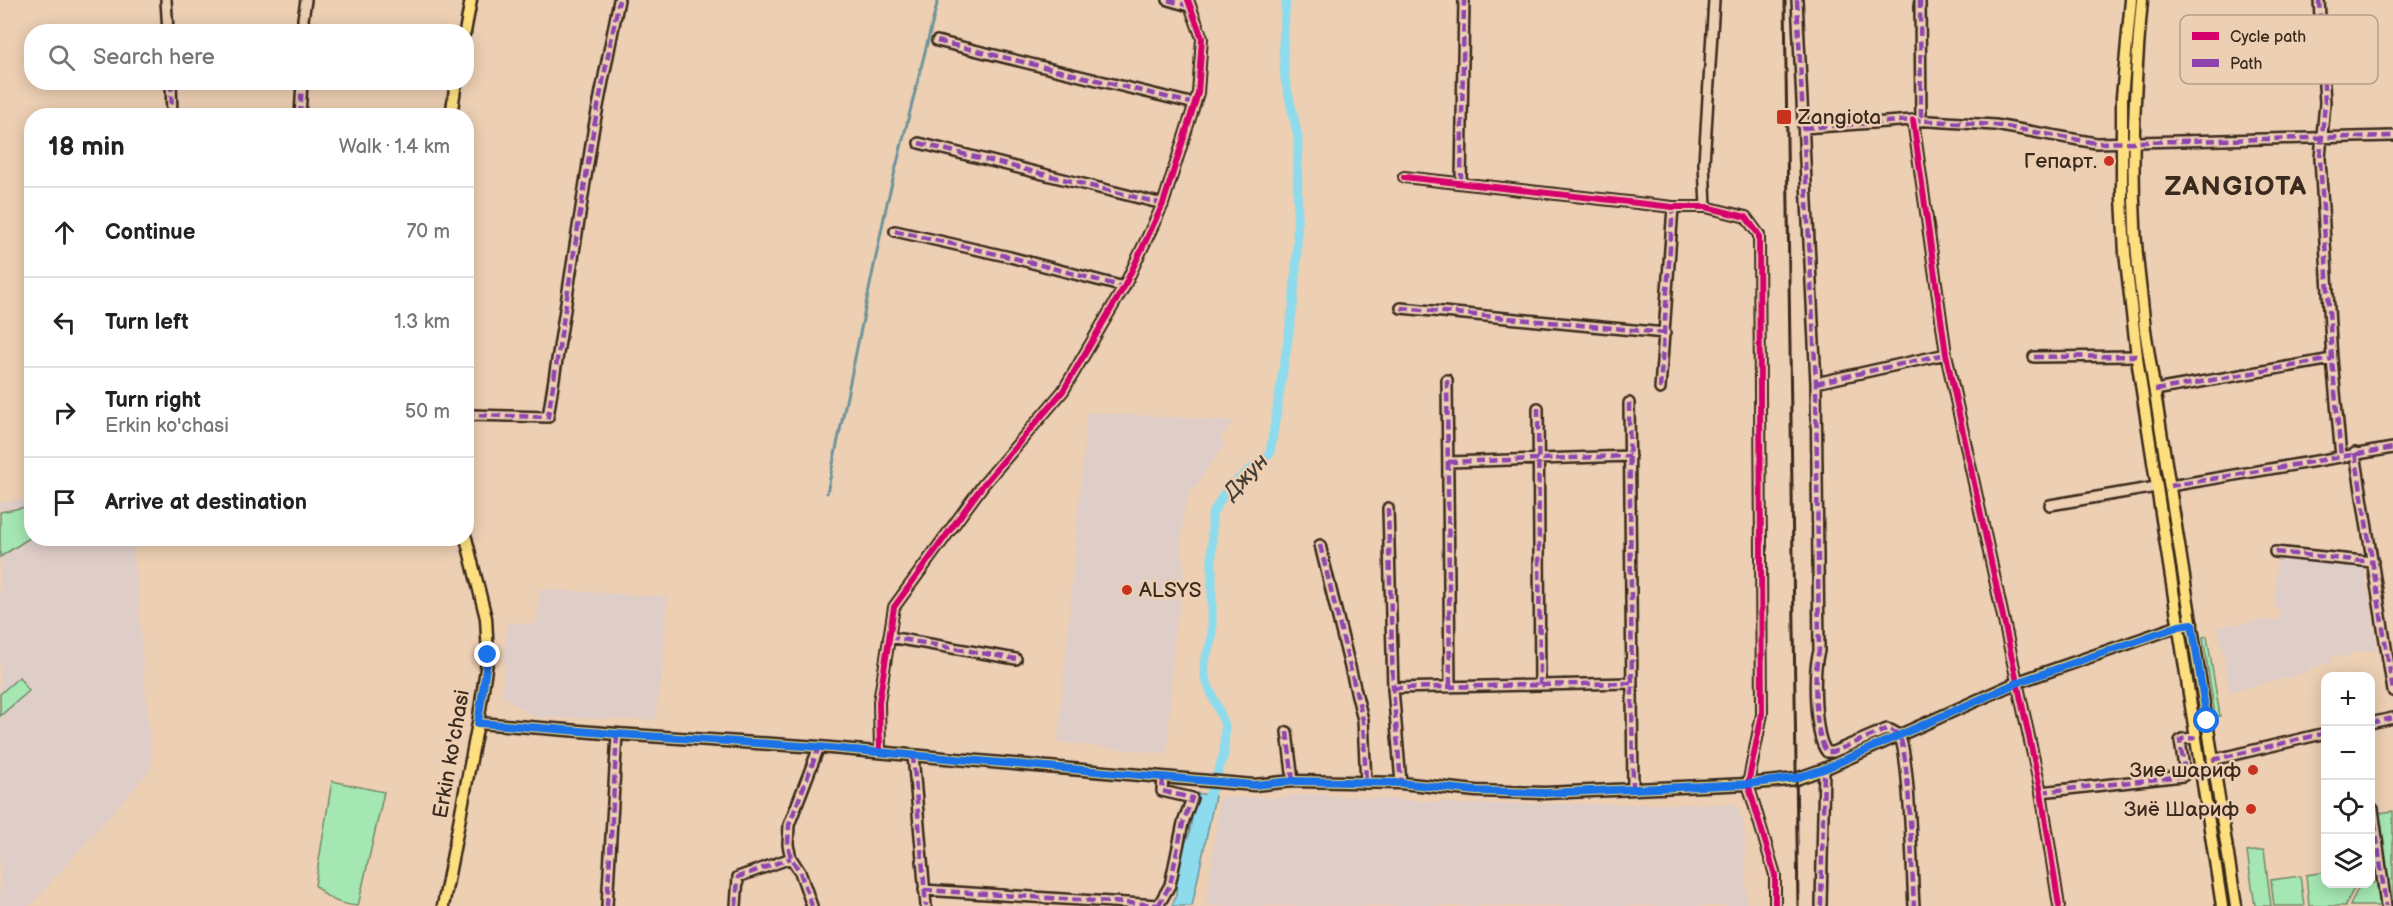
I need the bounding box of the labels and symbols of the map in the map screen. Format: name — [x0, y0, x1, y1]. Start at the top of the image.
legend — [2180, 15, 2378, 84]
text: Cycle path — [2230, 28, 2306, 47]
text: Path — [2230, 55, 2262, 74]
place label: Zangiota — [1797, 105, 1881, 130]
marker: Zangiota — [1775, 108, 1793, 126]
place label: Гепарт. — [2024, 149, 2097, 174]
marker: Гепарт. — [2102, 154, 2116, 168]
district label: ZANGIOTA — [2164, 171, 2308, 203]
water label: Джун — [1216, 448, 1274, 507]
place label: ALSYS — [1139, 578, 1201, 603]
marker: ALSYS — [1120, 583, 1134, 597]
route end — [474, 641, 500, 667]
street label: Erkin ko'chasi — [428, 688, 475, 820]
route start — [2193, 707, 2219, 733]
place label: Зие шариф — [2130, 758, 2241, 783]
marker: Зие шариф — [2246, 763, 2260, 777]
place label: Зиё Шариф — [2124, 797, 2239, 822]
marker: Зиё Шариф — [2244, 802, 2258, 816]

